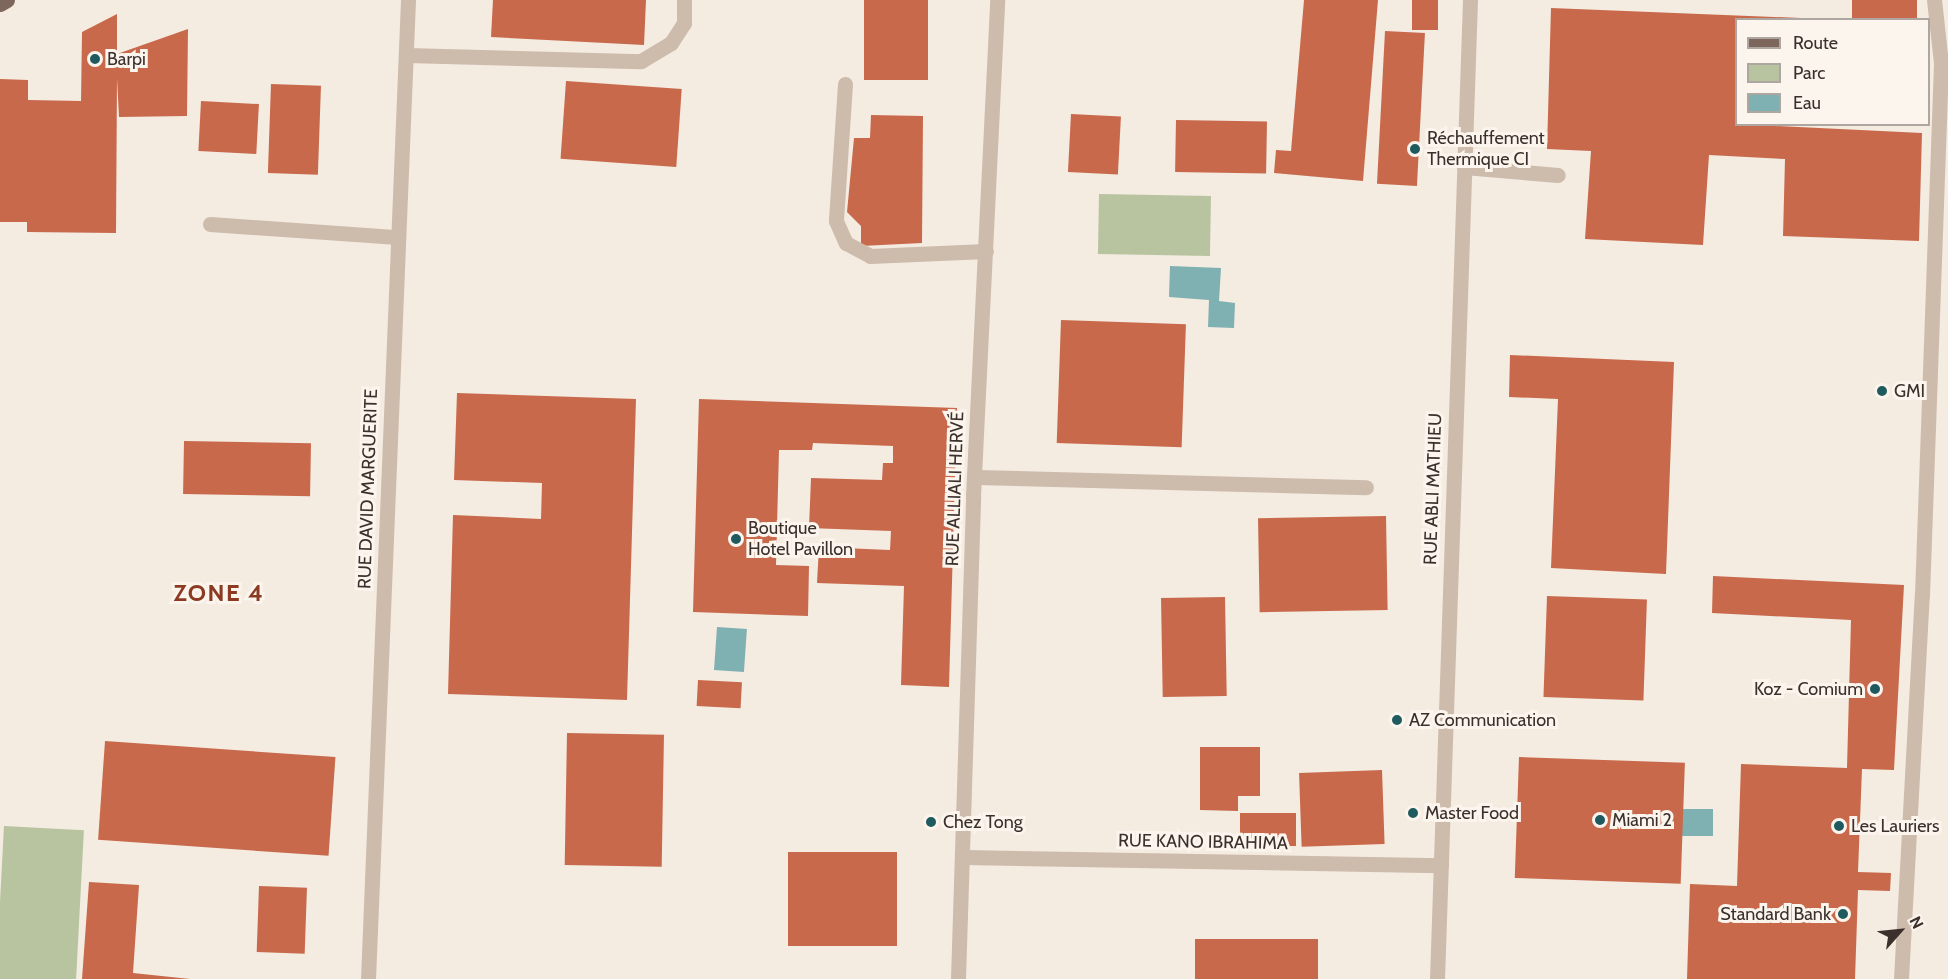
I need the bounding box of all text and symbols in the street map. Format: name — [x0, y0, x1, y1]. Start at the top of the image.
legend — [1735, 18, 1930, 126]
text: Route — [1793, 32, 1838, 54]
place label: Barpi — [107, 48, 146, 70]
marker: Barpi — [88, 52, 102, 66]
text: Parc — [1793, 62, 1825, 84]
text: Eau — [1793, 92, 1821, 114]
place label: Réchauffement Thermique CI — [1427, 128, 1545, 170]
marker: Réchauffement Thermique CI — [1408, 142, 1422, 156]
place label: GMI — [1894, 380, 1925, 402]
marker: GMI — [1875, 384, 1889, 398]
street label: RUE DAVID MARGUERITE — [354, 389, 382, 589]
street label: RUE ALLIALI HERVÉ — [942, 411, 968, 567]
street label: RUE ABLI MATHIEU — [1420, 413, 1446, 565]
place label: Boutique Hotel Pavillon — [748, 518, 853, 560]
marker: Boutique Hotel Pavillon — [729, 532, 743, 546]
district label: ZONE 4 — [174, 579, 264, 607]
place label: Koz - Comium — [1754, 678, 1863, 700]
marker: Koz - Comium — [1868, 682, 1882, 696]
place label: AZ Communication — [1409, 709, 1556, 731]
marker: AZ Communication — [1390, 713, 1404, 727]
place label: Master Food — [1425, 802, 1519, 824]
marker: Master Food — [1406, 806, 1420, 820]
place label: Miami 2 — [1612, 809, 1672, 831]
place label: Chez Tong — [943, 811, 1023, 833]
marker: Miami 2 — [1593, 813, 1607, 827]
marker: Chez Tong — [924, 815, 938, 829]
place label: Les Lauriers — [1851, 815, 1940, 837]
marker: Les Lauriers — [1832, 819, 1846, 833]
street label: RUE KANO IBRAHIMA — [1118, 830, 1288, 854]
north arrow — [1870, 901, 1930, 961]
place label: Standard Bank — [1720, 903, 1831, 925]
marker: Standard Bank — [1836, 907, 1850, 921]
text: N — [1905, 913, 1928, 932]

